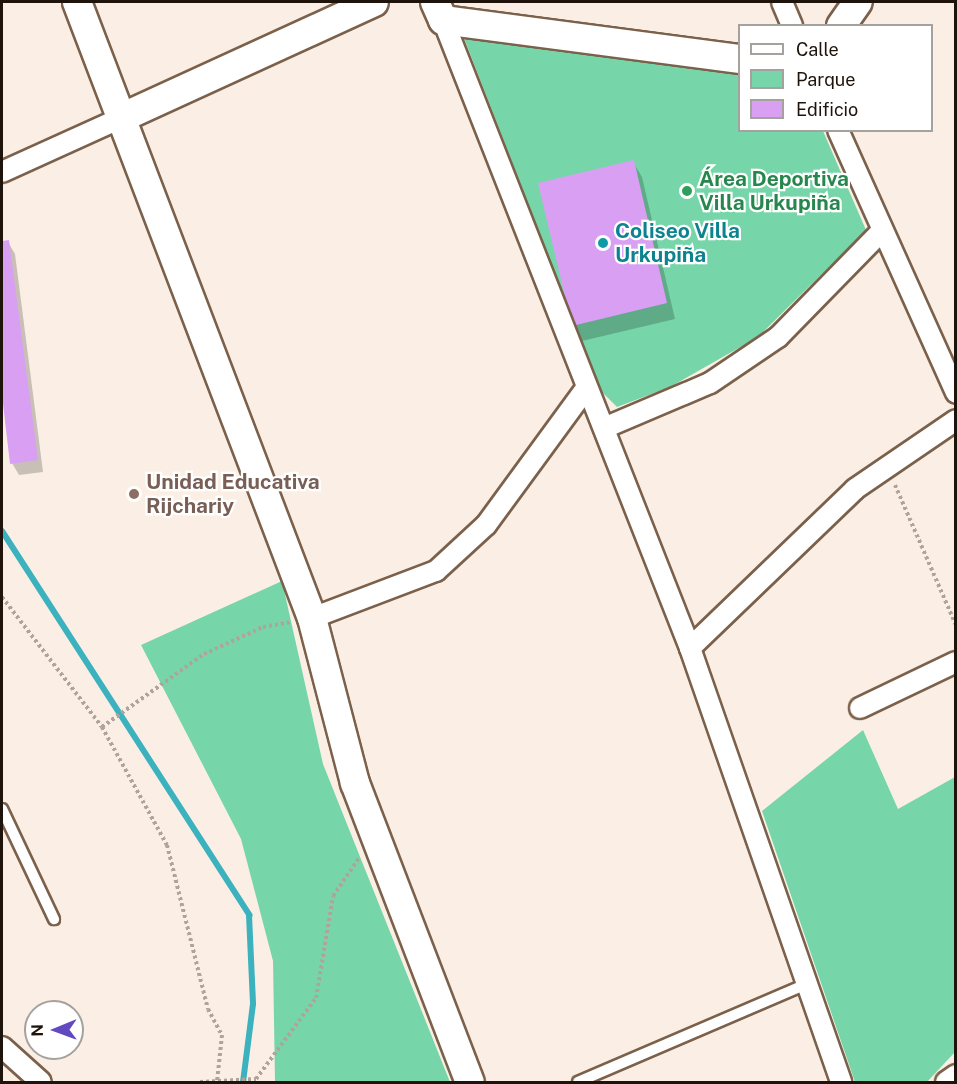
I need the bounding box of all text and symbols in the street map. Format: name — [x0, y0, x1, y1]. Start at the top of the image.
legend — [738, 24, 933, 132]
text: Calle — [796, 39, 839, 60]
text: Parque — [796, 69, 856, 90]
text: Edificio — [796, 99, 858, 120]
place label: Área Deportiva Villa Urkupiña — [699, 166, 849, 216]
marker: Área Deportiva Villa Urkupiña — [680, 184, 694, 198]
place label: Coliseo Villa Urkupiña — [615, 218, 740, 268]
marker: Coliseo Villa Urkupiña — [596, 236, 610, 250]
place label: Unidad Educativa Rijchariy — [146, 469, 320, 519]
marker: Unidad Educativa Rijchariy — [127, 487, 141, 501]
north arrow — [24, 1000, 84, 1060]
text: N — [28, 1024, 47, 1037]

